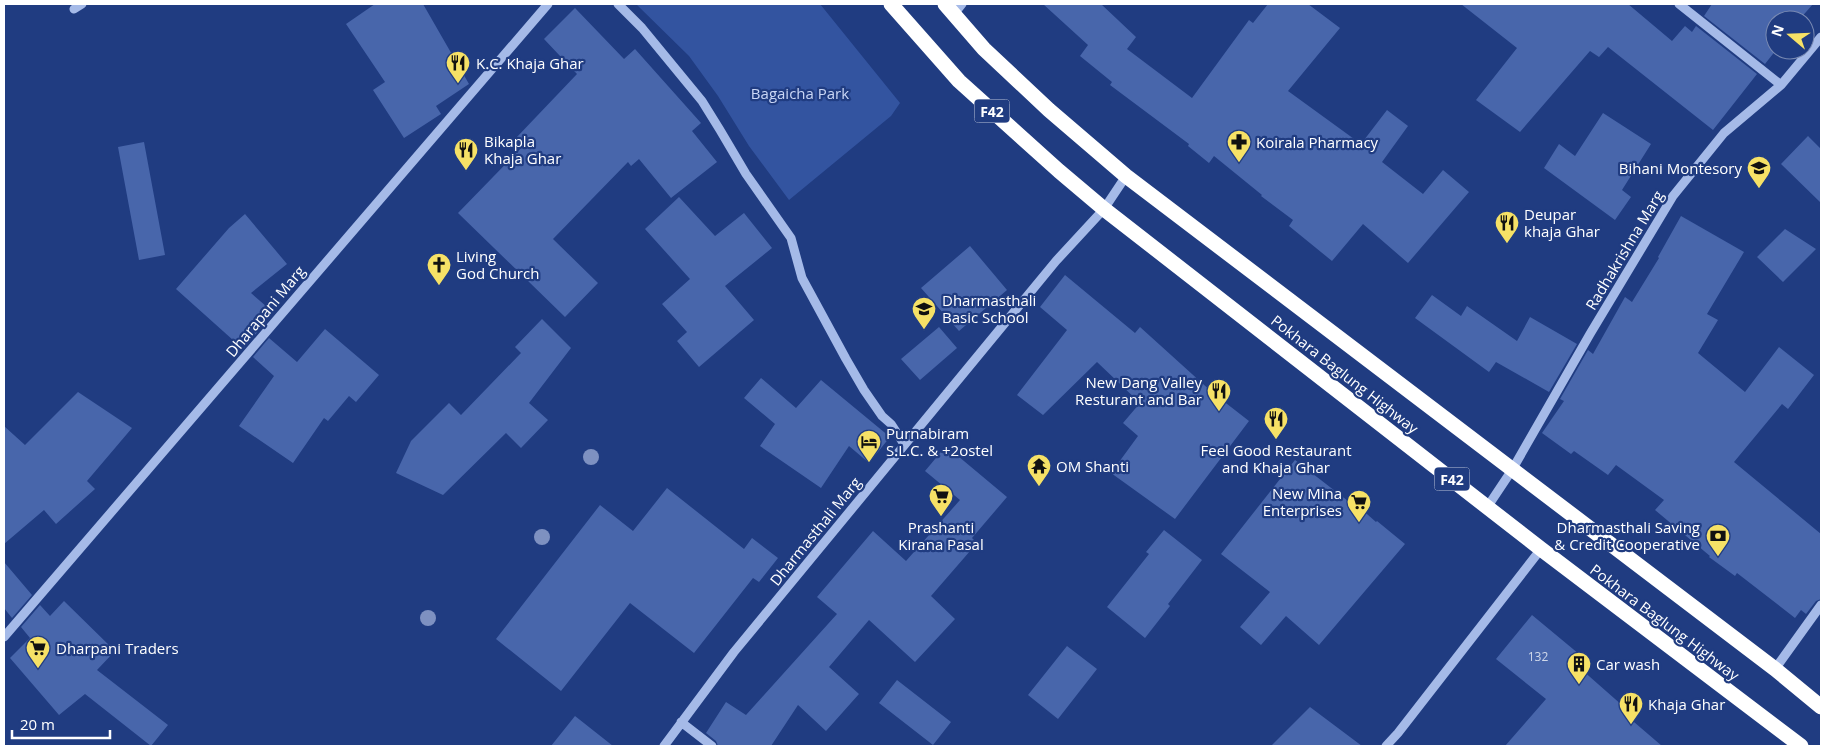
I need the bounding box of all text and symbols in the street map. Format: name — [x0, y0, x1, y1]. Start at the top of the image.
north arrow — [1765, 10, 1815, 60]
text: N — [1766, 22, 1788, 39]
restaurant icon: K.C. Khaja Ghar — [445, 50, 471, 84]
place label: K.C. Khaja Ghar — [476, 53, 584, 73]
park label: Bagaicha Park — [751, 83, 849, 103]
road number: F42 — [974, 100, 1010, 122]
pharmacy icon: Koirala Pharmacy — [1226, 129, 1252, 163]
place label: Bikapla Khaja Ghar — [484, 131, 561, 168]
place label: Koirala Pharmacy — [1256, 132, 1379, 152]
restaurant icon: Bikapla Khaja Ghar — [453, 137, 479, 171]
school or university icon: Bihani Montesory — [1746, 155, 1772, 189]
place label: Bihani Montesory — [1619, 158, 1742, 178]
street label: Radhakrishna Marg — [1580, 187, 1668, 313]
place label: Deupar khaja Ghar — [1524, 204, 1600, 241]
restaurant icon: Deupar khaja Ghar — [1494, 210, 1520, 244]
place label: Living God Church — [456, 246, 539, 283]
church icon: Living God Church — [426, 252, 452, 286]
street label: Dharapani Marg — [221, 261, 309, 361]
place label: Dharmasthali Basic School — [942, 290, 1036, 327]
school or university icon: Dharmasthali Basic School — [911, 296, 937, 330]
street label: Pokhara Baglung Highway — [1267, 310, 1423, 438]
place label: New Dang Valley Resturant and Bar — [1075, 372, 1202, 409]
restaurant icon: New Dang Valley Resturant and Bar — [1206, 378, 1232, 412]
restaurant icon: Feel Good Restaurant and Khaja Ghar — [1263, 406, 1289, 440]
place label: Purnabiram S.L.C. & +2ostel — [886, 423, 993, 460]
hotel icon: Purnabiram S.L.C. & +2ostel — [856, 429, 882, 463]
place label: Feel Good Restaurant and Khaja Ghar — [1200, 440, 1352, 477]
temple icon: OM Shanti — [1026, 453, 1052, 487]
place label: OM Shanti — [1056, 456, 1129, 476]
road number: F42 — [1434, 468, 1470, 490]
street label: Dharmasthali Marg — [765, 472, 865, 590]
supermarket icon: Prashanti Kirana Pasal — [928, 483, 954, 517]
place label: New Mina Enterprises — [1263, 483, 1342, 520]
supermarket icon: New Mina Enterprises — [1346, 489, 1372, 523]
place label: Prashanti Kirana Pasal — [898, 517, 984, 554]
place label: Dharmasthali Saving & Credit Cooperative — [1554, 517, 1700, 554]
bank icon: Dharmasthali Saving & Credit Cooperative — [1705, 523, 1731, 557]
street label: Pokhara Baglung Highway — [1586, 559, 1744, 685]
supermarket icon: Dharpani Traders — [25, 635, 51, 669]
place label: Dharpani Traders — [56, 638, 179, 658]
house number: 132 — [1528, 648, 1548, 665]
building icon: Car wash — [1566, 651, 1592, 685]
place label: Car wash — [1596, 654, 1660, 674]
restaurant icon: Khaja Ghar — [1618, 691, 1644, 725]
place label: Khaja Ghar — [1648, 694, 1725, 714]
scale bar — [12, 708, 110, 740]
text: 20 m — [20, 714, 55, 734]

